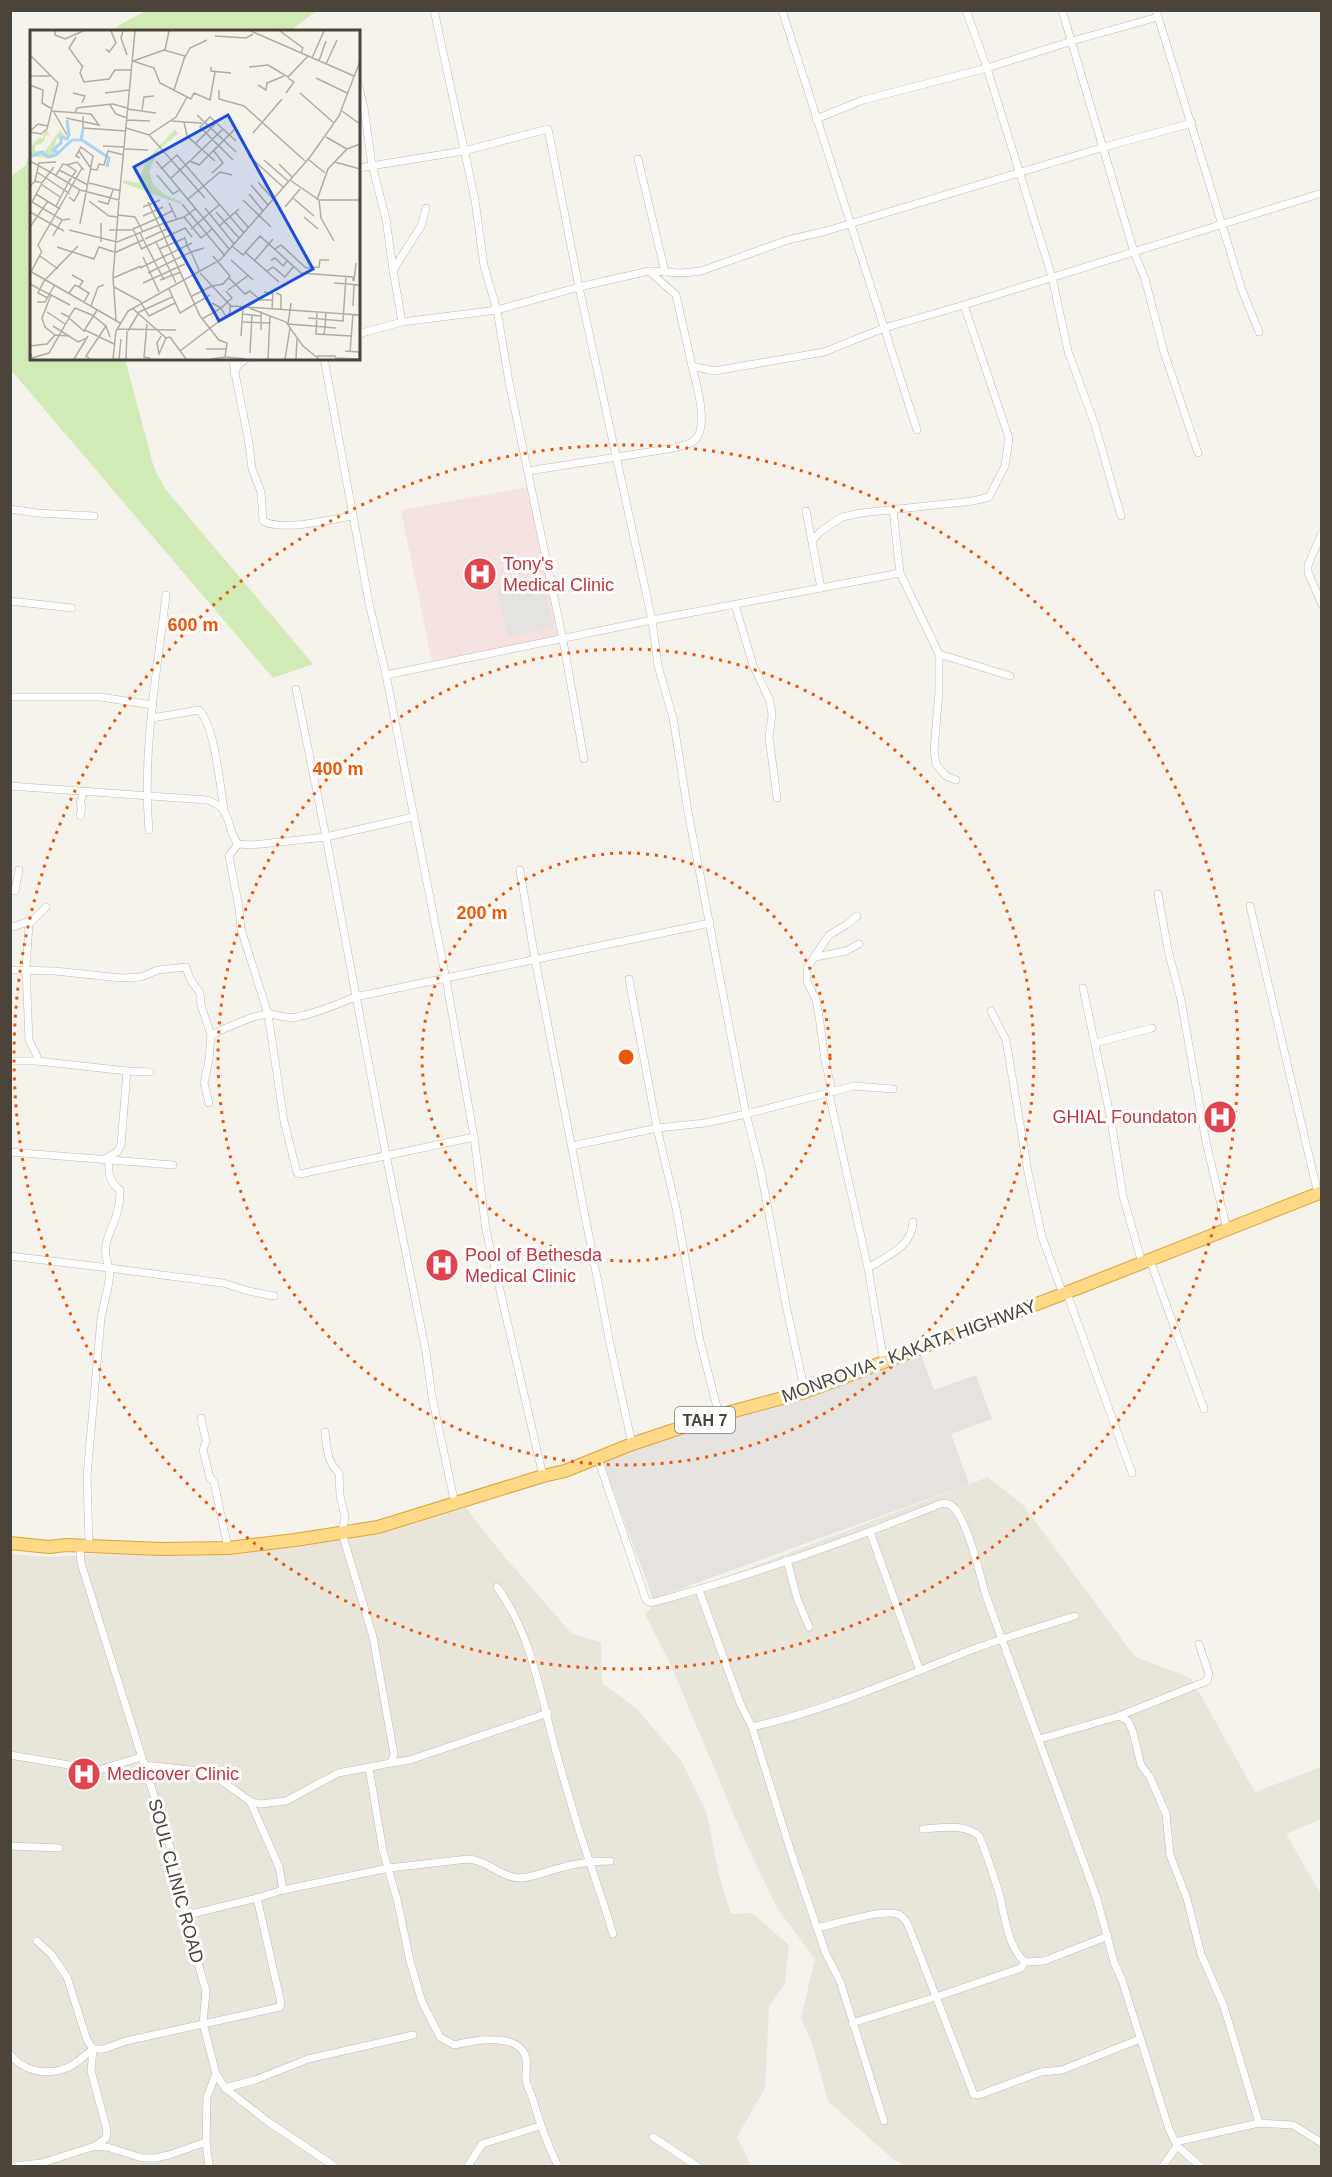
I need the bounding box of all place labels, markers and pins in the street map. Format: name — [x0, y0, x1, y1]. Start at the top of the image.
place label: Tony's Medical Clinic — [503, 554, 614, 595]
hospital icon: Tony's Medical Clinic — [462, 556, 498, 592]
centre of rings — [616, 1047, 636, 1067]
hospital icon: GHIAL Foundaton — [1202, 1099, 1238, 1135]
place label: GHIAL Foundaton — [1053, 1107, 1197, 1127]
place label: Pool of Bethesda Medical Clinic — [465, 1245, 603, 1286]
hospital icon: Pool of Bethesda Medical Clinic — [424, 1247, 460, 1283]
hospital icon: Medicover Clinic — [66, 1756, 102, 1792]
place label: Medicover Clinic — [107, 1764, 239, 1784]

